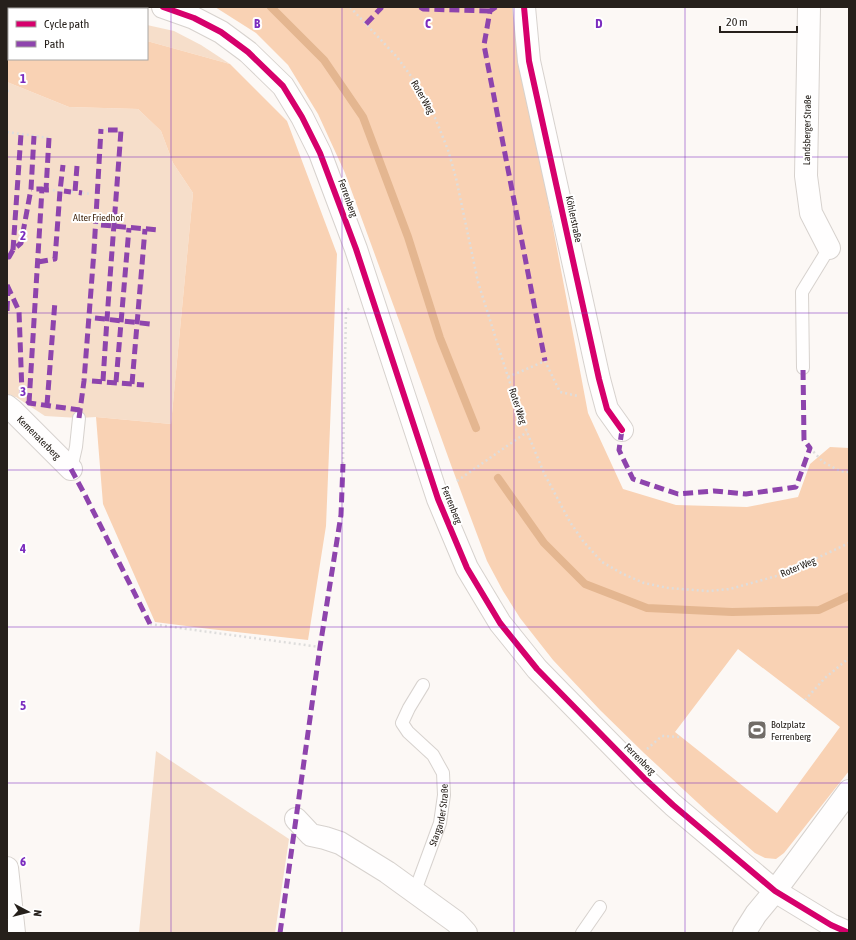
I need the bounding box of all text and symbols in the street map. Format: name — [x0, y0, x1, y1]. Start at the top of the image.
legend — [8, 8, 148, 60]
scale bar — [720, 8, 797, 34]
text: 20 m — [726, 15, 748, 29]
text: B — [254, 16, 261, 31]
text: C — [425, 16, 431, 31]
text: D — [595, 16, 603, 31]
text: Cycle path — [44, 17, 89, 31]
text: Path — [44, 37, 65, 51]
text: 1 — [20, 71, 26, 86]
street label: Roter Weg — [409, 78, 437, 116]
street label: Landsberger Straße — [801, 94, 813, 165]
street label: Ferrenberg — [336, 177, 360, 219]
street label: Köhlerstraße — [564, 195, 584, 244]
park label: Alter Friedhof — [73, 212, 123, 223]
text: 2 — [20, 228, 26, 243]
text: 3 — [20, 384, 26, 399]
street label: Roter Weg — [507, 387, 529, 426]
street label: Kemenaterberg — [15, 413, 64, 462]
street label: Ferrenberg — [439, 484, 465, 526]
text: 4 — [19, 541, 26, 556]
street label: Roter Weg — [779, 554, 818, 579]
text: 5 — [20, 698, 26, 713]
sports icon: Bolzplatz Ferrenberg — [746, 719, 768, 741]
place label: Bolzplatz Ferrenberg — [771, 719, 812, 742]
street label: Ferrenberg — [622, 741, 658, 777]
street label: Stargarder Straße — [426, 783, 450, 848]
text: 6 — [20, 854, 26, 869]
north arrow — [8, 892, 48, 932]
text: N — [32, 909, 44, 917]

